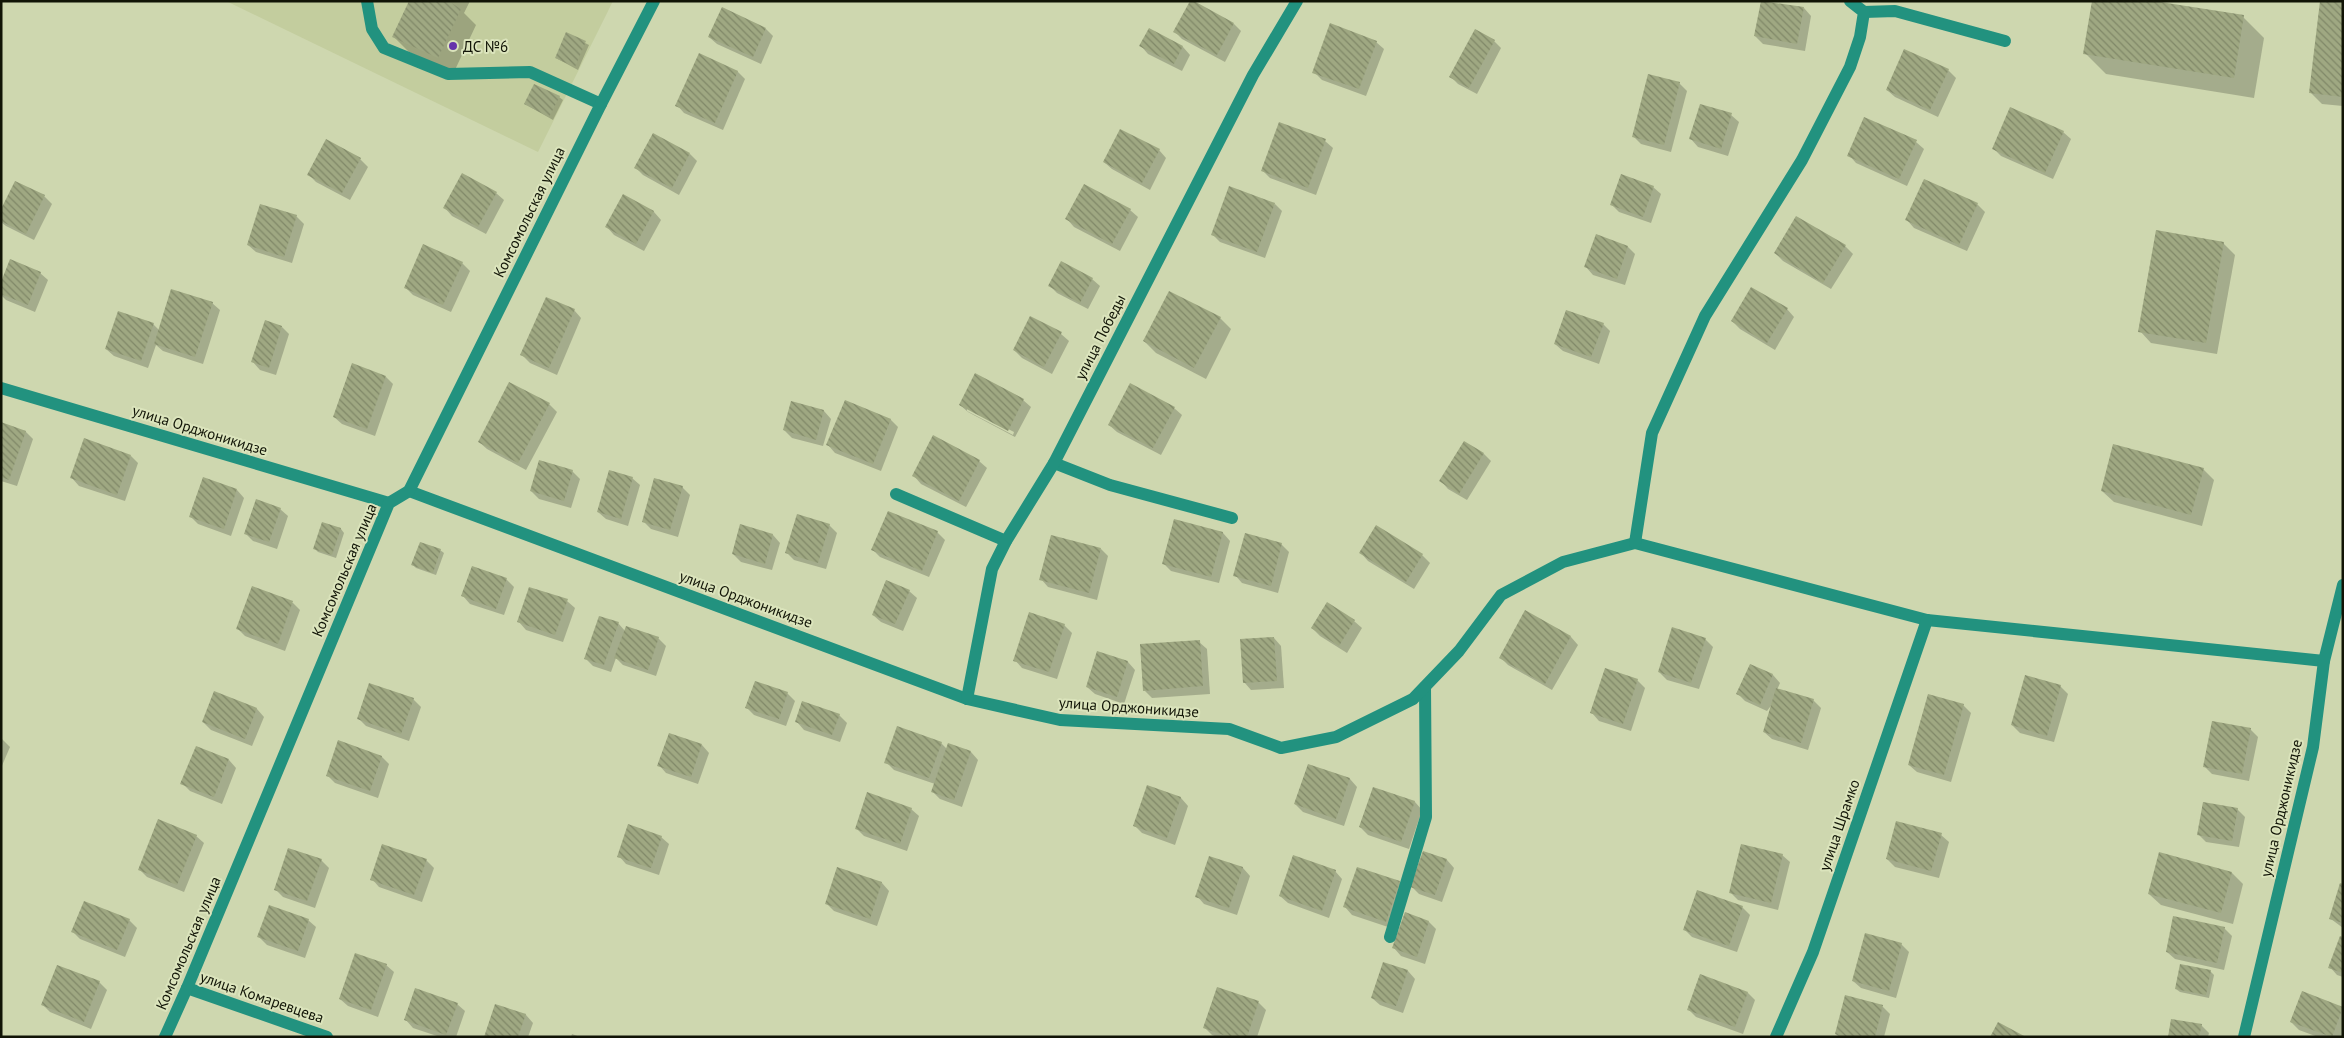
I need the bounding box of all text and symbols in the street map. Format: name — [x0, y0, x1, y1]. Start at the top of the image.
place label: ДС №6 — [463, 37, 508, 56]
marker: ДС №6 — [447, 40, 459, 52]
street label: Комсомольская улица — [489, 144, 569, 280]
street label: улица Победы — [1070, 291, 1130, 383]
street label: улица Орджоникидзе — [130, 400, 270, 460]
street label: Комсомольская улица — [307, 500, 381, 640]
street label: улица Орджоникидзе — [677, 566, 815, 632]
street label: улица Орджоникидзе — [1058, 693, 1200, 721]
street label: улица Орджоникидзе — [2256, 737, 2306, 879]
street label: улица Шрамко — [1814, 777, 1864, 873]
street label: Комсомольская улица — [151, 873, 225, 1013]
street label: улица Комаревцева — [198, 967, 326, 1027]

